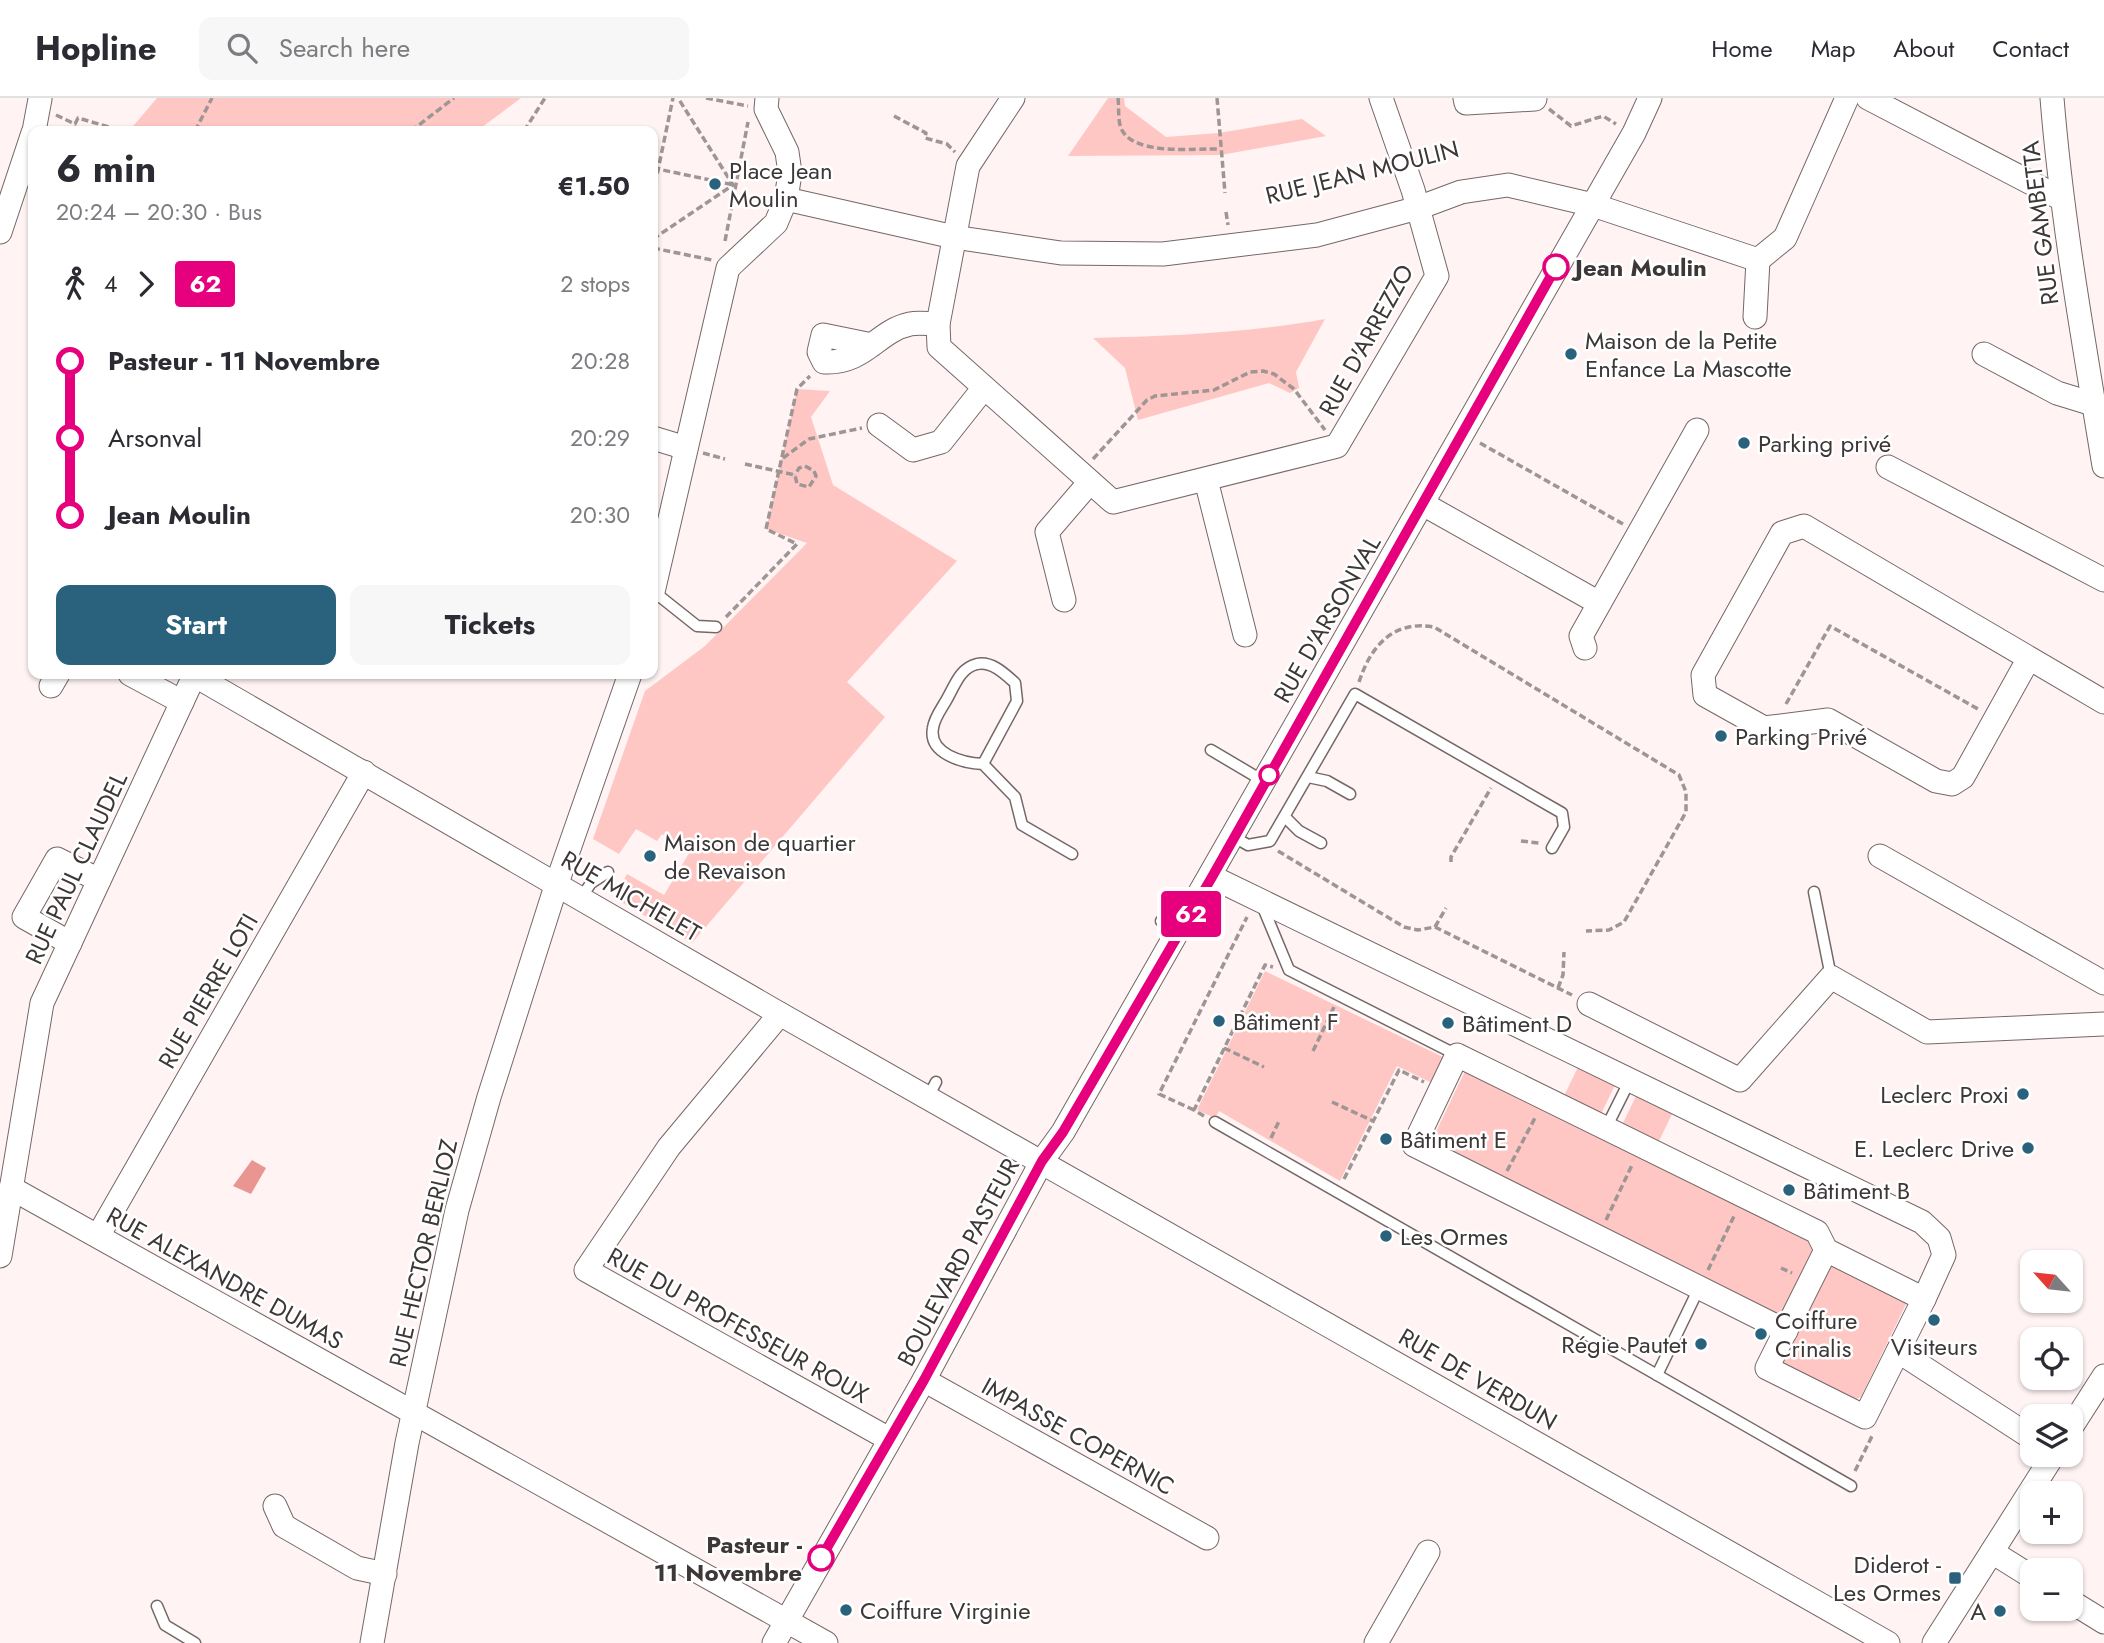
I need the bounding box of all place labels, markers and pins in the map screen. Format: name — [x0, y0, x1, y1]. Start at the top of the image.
place label: Place Jean Moulin — [729, 153, 833, 216]
marker: Place Jean Moulin — [707, 176, 723, 192]
place label: Jean Moulin — [1571, 250, 1707, 285]
marker: Jean Moulin — [1543, 254, 1569, 280]
place label: Maison de la Petite Enfance La Mascotte — [1585, 323, 1792, 386]
marker: Maison de la Petite Enfance La Mascotte — [1563, 346, 1579, 362]
place label: Parking privé — [1758, 426, 1891, 461]
marker: Parking privé — [1736, 435, 1752, 451]
place label: Parking Privé — [1735, 719, 1867, 754]
marker: Parking Privé — [1713, 728, 1729, 744]
unlabelled marker — [1259, 765, 1279, 785]
place label: Maison de quartier de Revaison — [664, 825, 856, 888]
marker: Maison de quartier de Revaison — [642, 848, 658, 864]
place label: Bâtiment F — [1233, 1004, 1339, 1039]
place label: Bâtiment D — [1462, 1006, 1572, 1041]
marker: Bâtiment F — [1211, 1013, 1227, 1029]
marker: Bâtiment D — [1440, 1015, 1456, 1031]
place label: Leclerc Proxi — [1880, 1077, 2009, 1112]
marker: Leclerc Proxi — [2015, 1086, 2031, 1102]
place label: Bâtiment E — [1400, 1122, 1507, 1157]
marker: Bâtiment E — [1378, 1131, 1394, 1147]
place label: E. Leclerc Drive — [1854, 1131, 2014, 1166]
marker: E. Leclerc Drive — [2020, 1140, 2036, 1156]
place label: Bâtiment B — [1803, 1173, 1910, 1208]
marker: Bâtiment B — [1781, 1182, 1797, 1198]
place label: Les Ormes — [1400, 1219, 1508, 1254]
marker: Les Ormes — [1378, 1228, 1394, 1244]
place label: Coiffure Crinalis — [1775, 1303, 1857, 1366]
marker: Visiteurs — [1926, 1312, 1942, 1328]
marker: Coiffure Crinalis — [1753, 1326, 1769, 1342]
place label: Régie Pautet — [1561, 1327, 1687, 1362]
place label: Visiteurs — [1891, 1329, 1977, 1364]
marker: Régie Pautet — [1693, 1336, 1709, 1352]
place label: Pasteur - 11 Novembre — [654, 1527, 803, 1590]
marker: Pasteur - 11 Novembre — [808, 1545, 834, 1571]
place label: Diderot - Les Ormes — [1833, 1547, 1941, 1610]
marker: Diderot - Les Ormes — [1947, 1570, 1963, 1586]
place label: Coiffure Virginie — [860, 1593, 1031, 1628]
place label: A — [1970, 1594, 1986, 1629]
marker: Coiffure Virginie — [838, 1602, 854, 1618]
marker: A — [1992, 1603, 2008, 1619]

